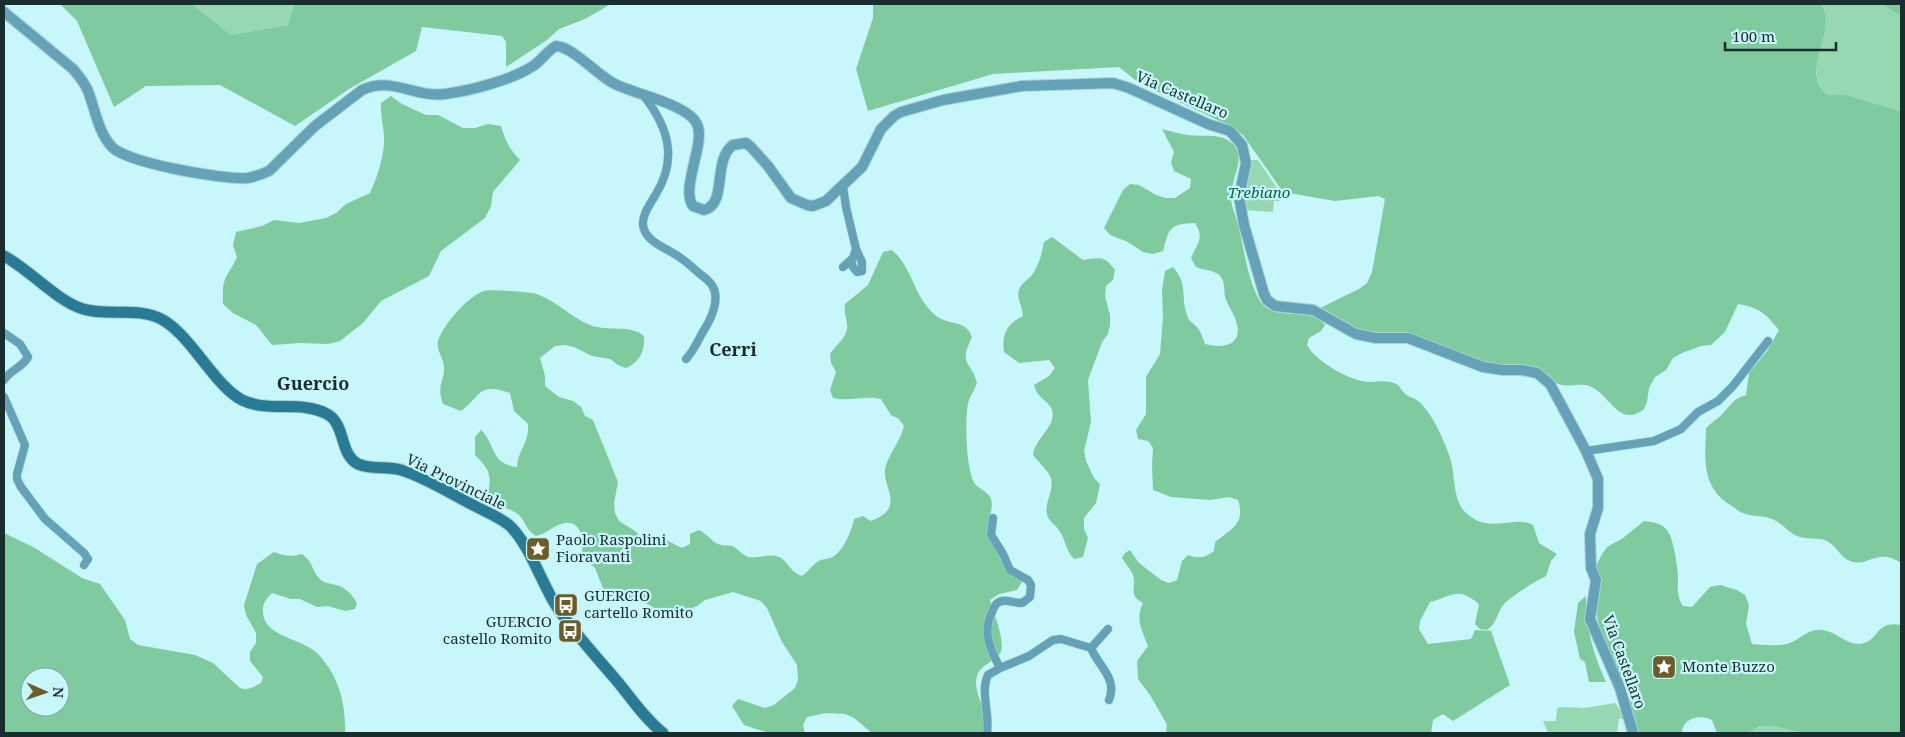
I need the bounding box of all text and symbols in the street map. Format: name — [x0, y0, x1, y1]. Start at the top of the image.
scale bar — [1725, 20, 1836, 52]
text: 100 m — [1732, 26, 1775, 46]
street label: Via Castellaro — [1133, 66, 1232, 123]
park label: Trebiano — [1228, 182, 1290, 202]
district label: Cerri — [709, 337, 757, 361]
district label: Guercio — [277, 371, 349, 395]
street label: Via Provinciale — [403, 448, 510, 514]
place label: Paolo Raspolini Fioravanti — [556, 529, 666, 566]
place icon: Paolo Raspolini Fioravanti — [525, 536, 551, 562]
place label: GUERCIO cartello Romito — [584, 585, 693, 622]
bus stop icon: GUERCIO cartello Romito — [553, 592, 579, 618]
place label: GUERCIO castello Romito — [443, 611, 552, 648]
street label: Via Castellaro — [1599, 612, 1651, 711]
bus stop icon: GUERCIO castello Romito — [557, 618, 583, 644]
place icon: Monte Buzzo — [1651, 654, 1677, 680]
place label: Monte Buzzo — [1682, 656, 1775, 676]
north arrow — [20, 667, 70, 717]
text: N — [49, 687, 68, 698]

